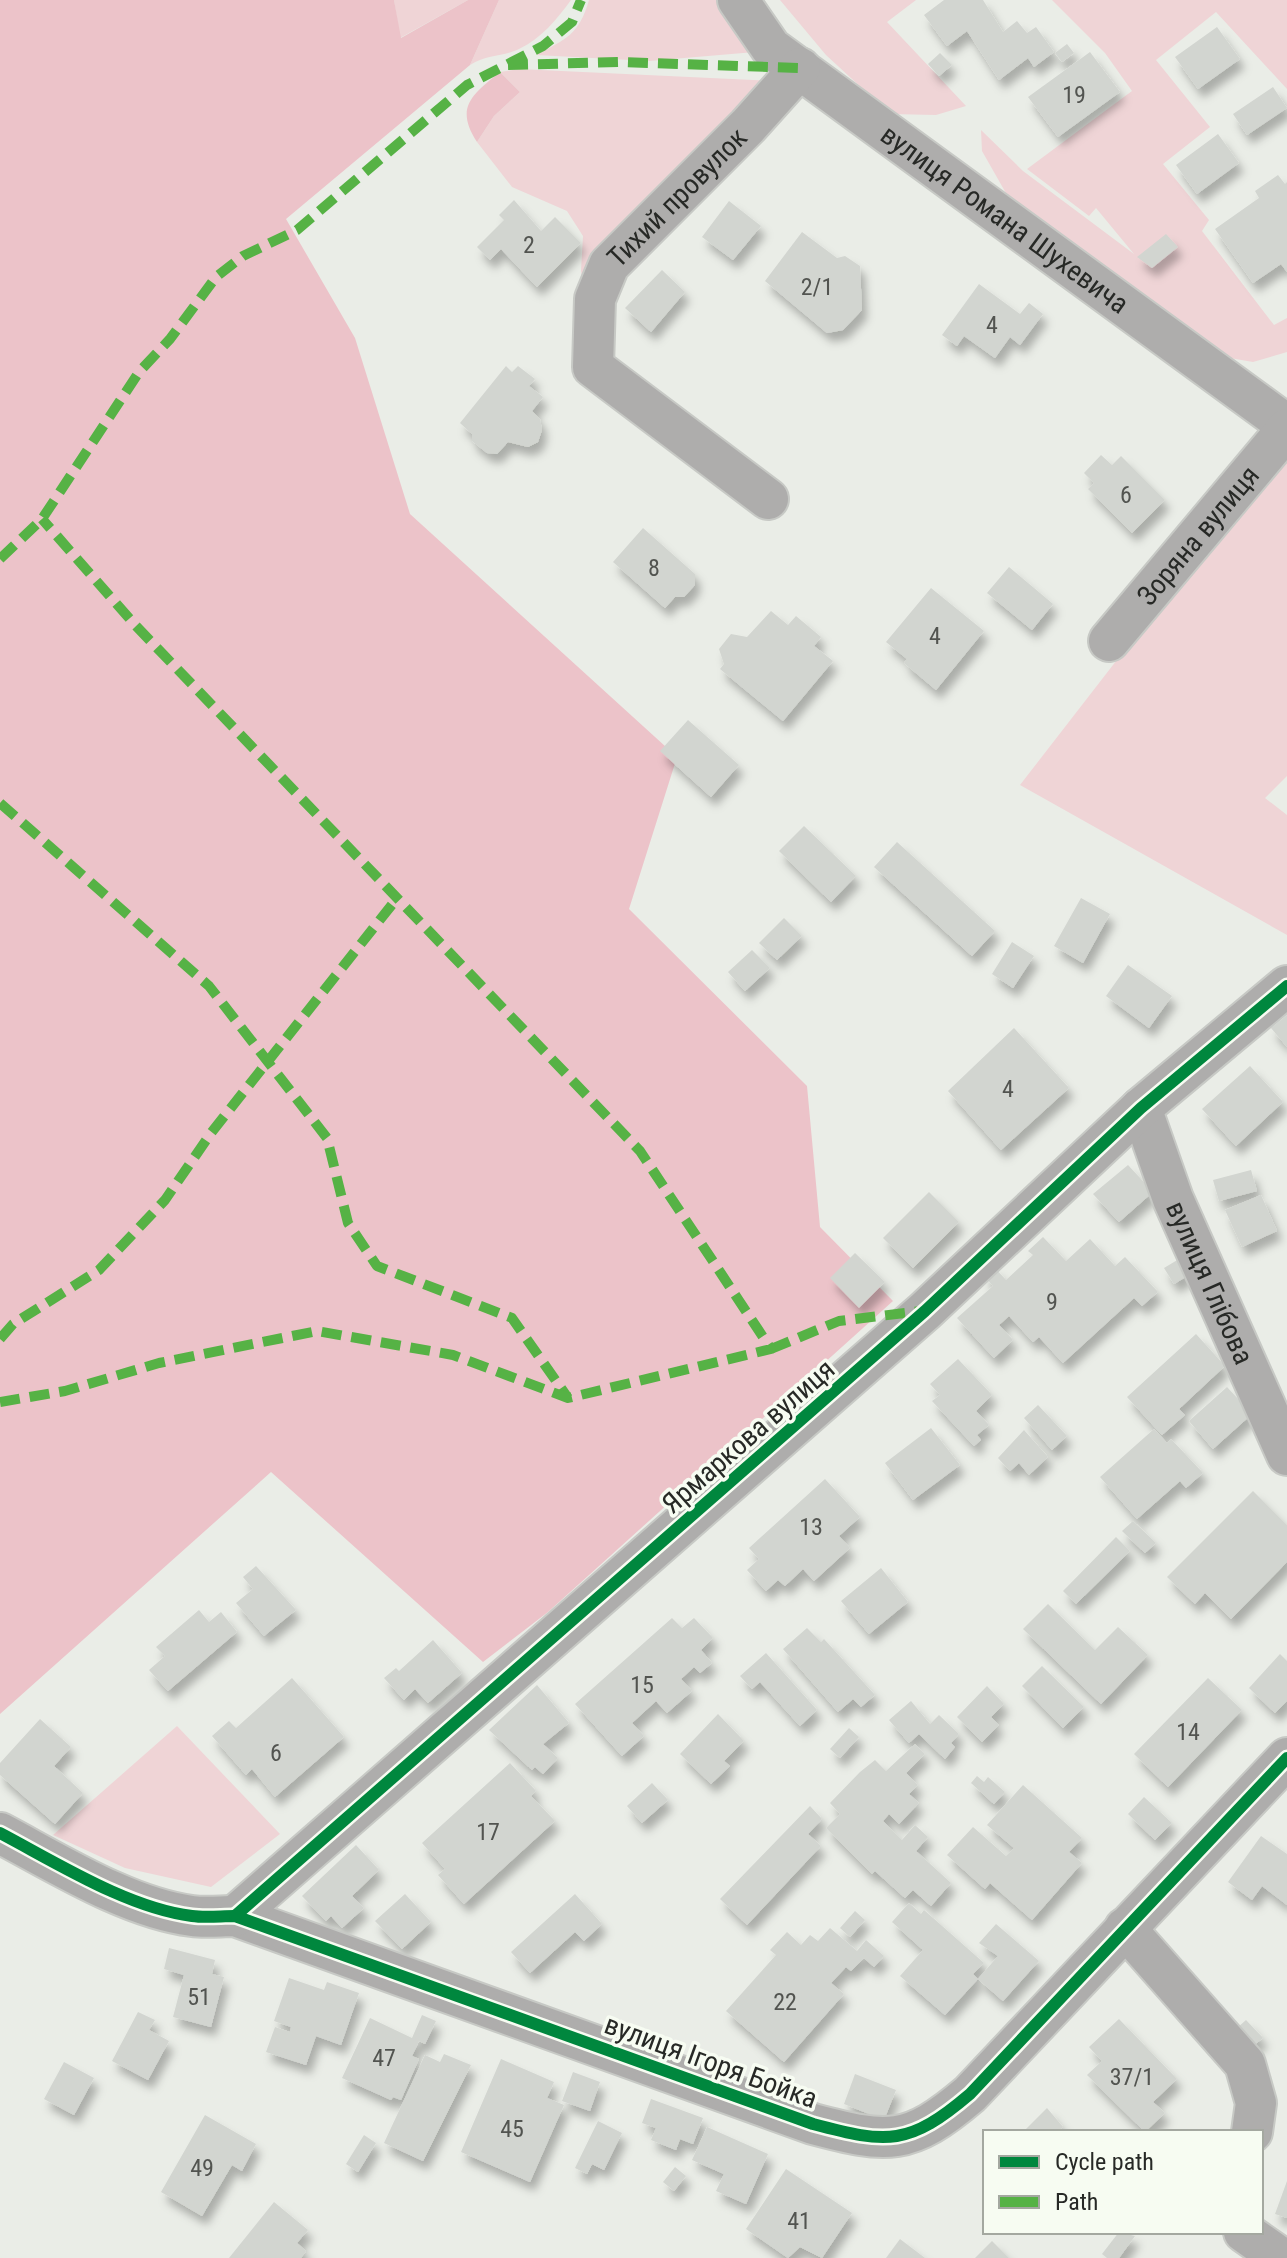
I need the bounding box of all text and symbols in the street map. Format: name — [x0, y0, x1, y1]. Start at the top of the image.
house number: 19 — [1062, 81, 1086, 109]
street label: вулиця Романа Шухевича — [874, 118, 1135, 321]
street label: Тихий провулок — [601, 121, 754, 274]
house number: 2 — [523, 231, 535, 259]
house number: 2/1 — [801, 273, 833, 301]
house number: 4 — [986, 311, 998, 339]
street label: Зоряна вулиця — [1130, 459, 1266, 612]
house number: 6 — [1120, 481, 1132, 509]
house number: 8 — [648, 554, 660, 582]
house number: 4 — [929, 622, 941, 650]
house number: 4 — [1002, 1075, 1014, 1103]
street label: вулиця Глібова — [1159, 1196, 1260, 1369]
house number: 9 — [1046, 1288, 1058, 1316]
street label: Ярмаркова вулиця — [655, 1352, 841, 1520]
house number: 13 — [799, 1513, 823, 1541]
house number: 15 — [630, 1671, 654, 1699]
house number: 14 — [1176, 1718, 1200, 1746]
house number: 6 — [270, 1739, 282, 1767]
house number: 17 — [476, 1818, 500, 1846]
house number: 51 — [187, 1983, 211, 2011]
house number: 22 — [773, 1988, 797, 2016]
street label: вулиця Ігоря Бойка — [600, 2008, 822, 2115]
house number: 47 — [372, 2044, 396, 2072]
house number: 37/1 — [1110, 2063, 1154, 2091]
house number: 45 — [500, 2115, 524, 2143]
legend — [983, 2130, 1263, 2234]
text: Cycle path — [1055, 2148, 1154, 2176]
house number: 49 — [190, 2154, 214, 2182]
text: Path — [1055, 2188, 1098, 2216]
house number: 41 — [787, 2207, 811, 2235]

